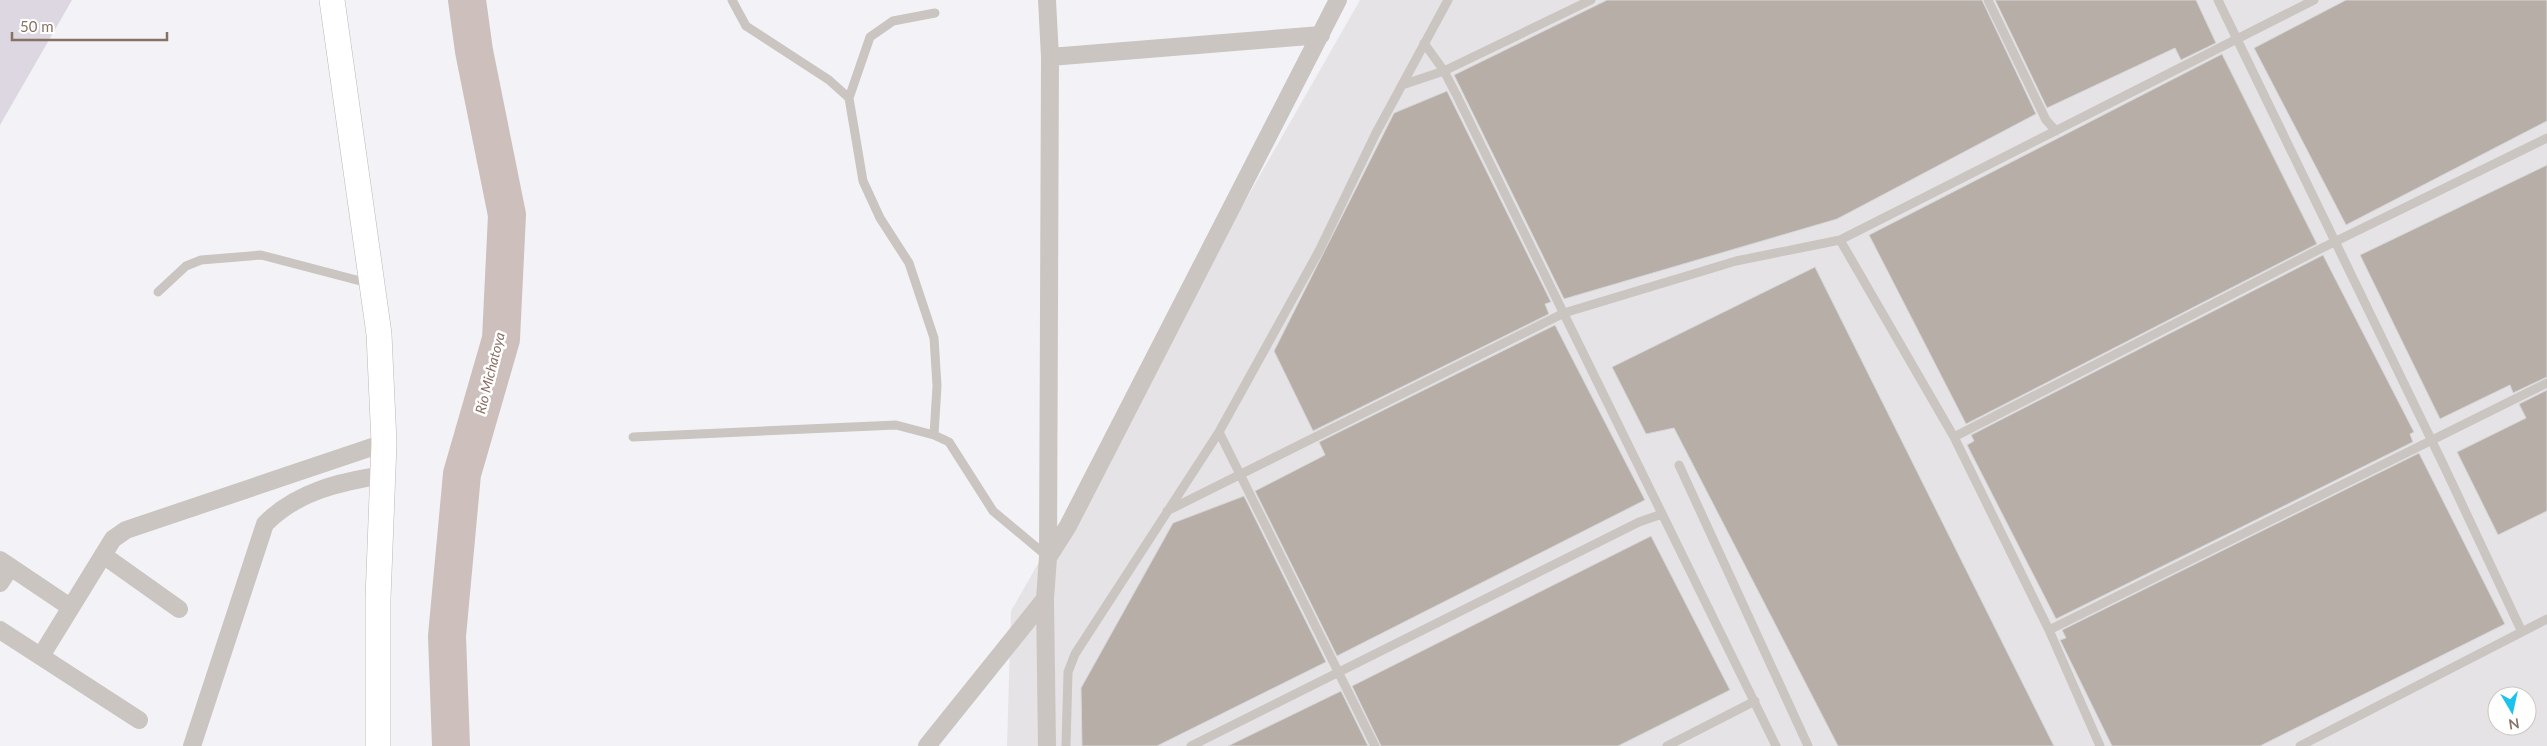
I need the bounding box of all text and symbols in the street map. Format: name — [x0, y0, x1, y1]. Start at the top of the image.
scale bar — [12, 10, 168, 42]
text: 50 m — [20, 17, 54, 35]
water label: Río Michatoya — [471, 330, 508, 415]
north arrow — [2487, 686, 2537, 736]
text: N — [2507, 715, 2521, 734]

